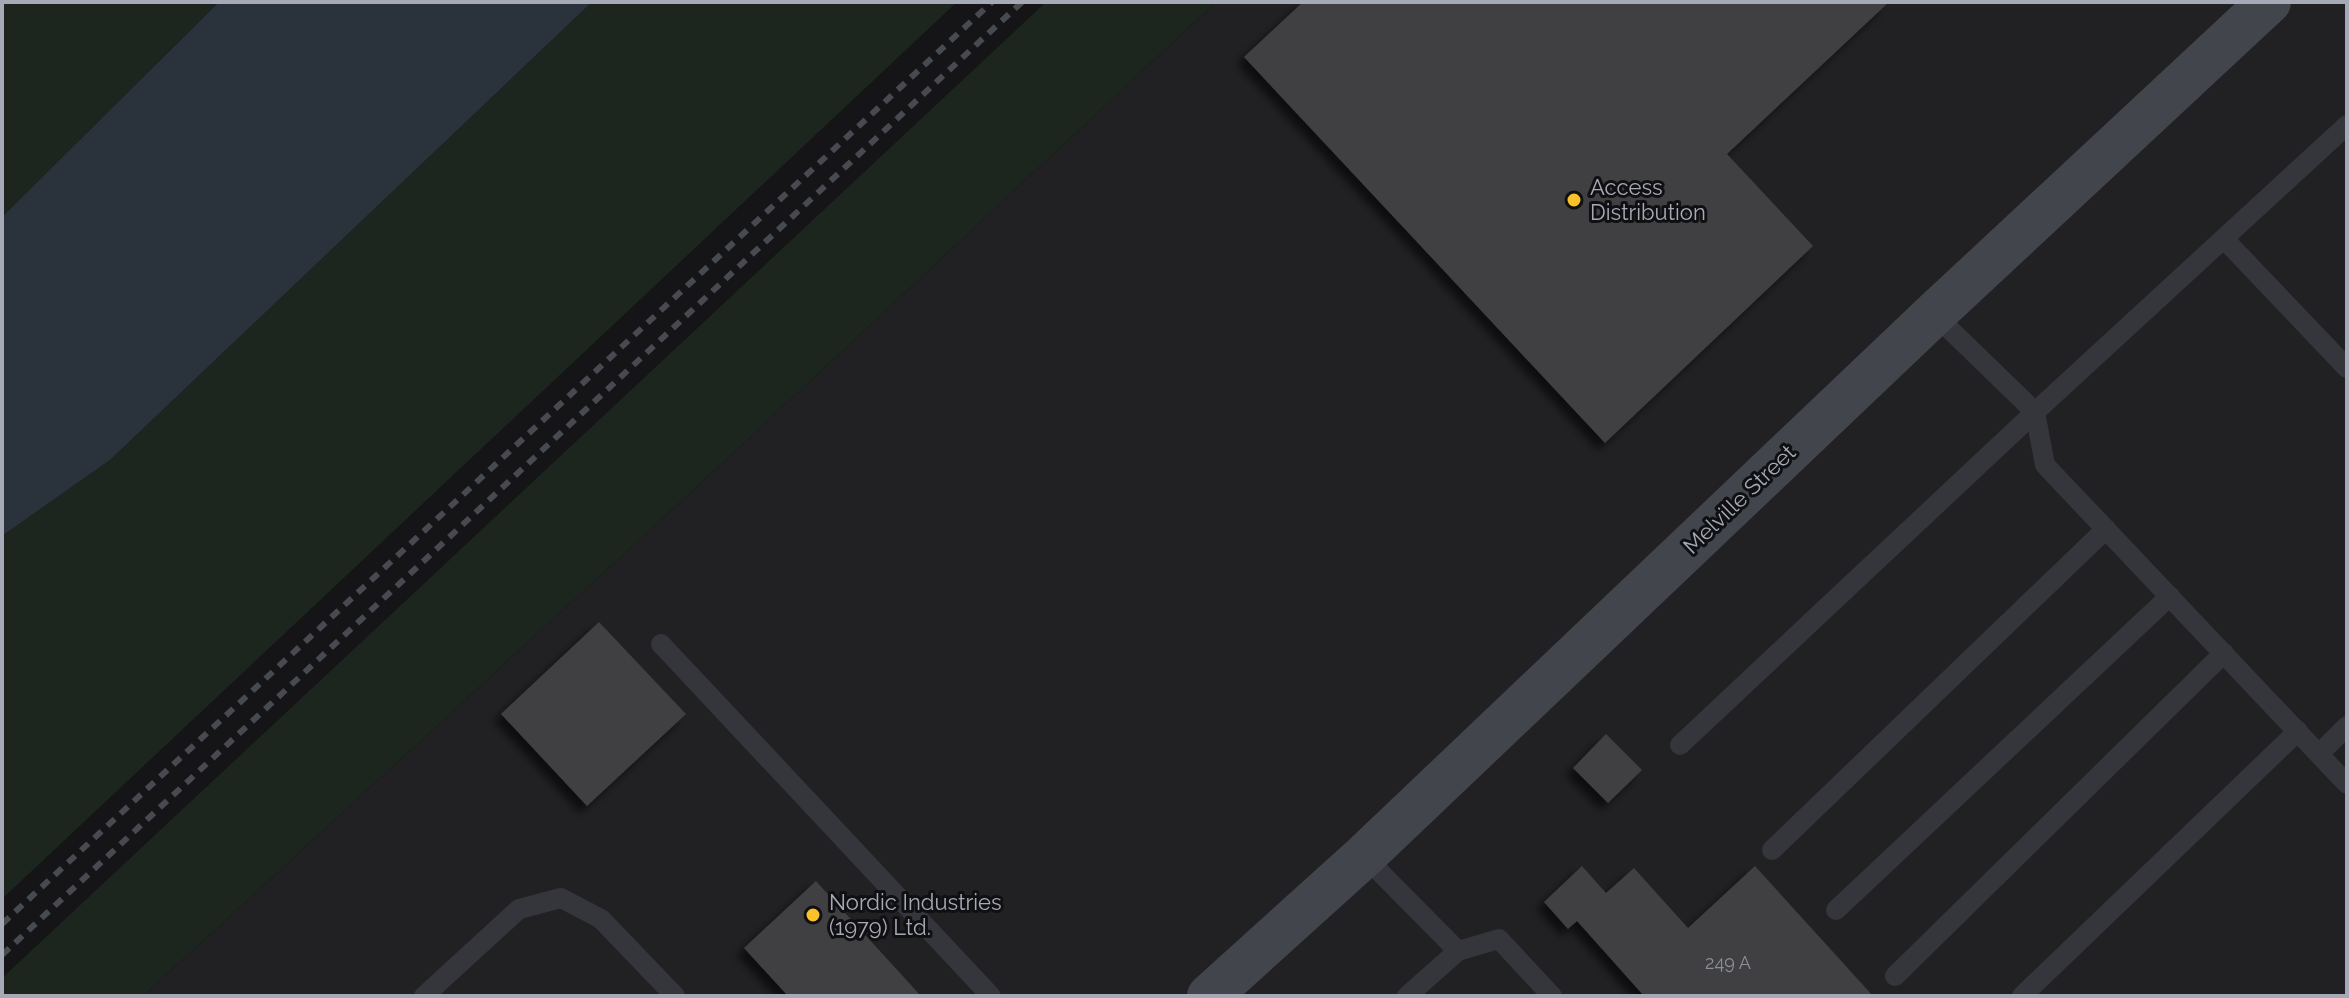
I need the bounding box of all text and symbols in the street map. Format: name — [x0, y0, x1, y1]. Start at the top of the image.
place label: Access Distribution — [1590, 174, 1706, 225]
marker: Access Distribution — [1565, 191, 1583, 209]
street label: Melville Street — [1678, 439, 1801, 559]
place label: Nordic Industries (1979) Ltd. — [829, 889, 1002, 940]
marker: Nordic Industries (1979) Ltd. — [804, 906, 822, 924]
house number: 249 A — [1705, 952, 1751, 973]

